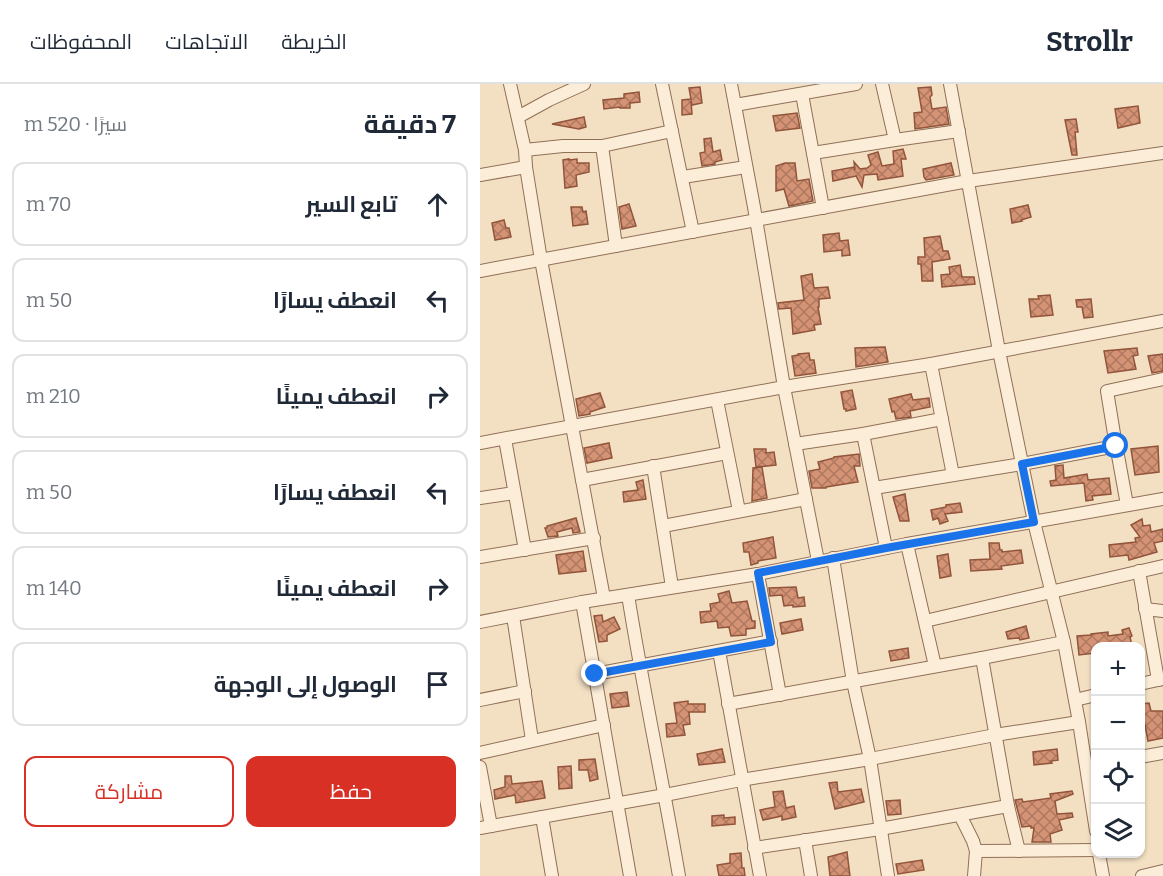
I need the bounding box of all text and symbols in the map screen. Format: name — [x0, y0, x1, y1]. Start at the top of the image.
text: Strollr — [1046, 25, 1133, 58]
text: المحفوظات — [30, 29, 132, 55]
text: الاتجاهات — [165, 29, 248, 55]
text: الخريطة — [281, 29, 347, 55]
text: 7 دقيقة — [364, 109, 456, 140]
text: سيرًا · 520 m — [24, 112, 127, 136]
icon: ahead — [421, 188, 454, 221]
text: تابع السير — [306, 191, 397, 218]
text: 70 m — [26, 192, 72, 216]
icon: left — [421, 284, 454, 317]
text: انعطف يسارًا — [273, 287, 397, 314]
text: 50 m — [26, 288, 73, 312]
icon: right — [421, 380, 454, 413]
text: انعطف يمينًا — [276, 383, 397, 410]
text: 210 m — [26, 384, 81, 408]
route start — [1102, 432, 1128, 458]
icon: left — [421, 476, 454, 509]
text: انعطف يسارًا — [273, 479, 397, 506]
text: 50 m — [26, 480, 73, 504]
icon: right — [421, 572, 454, 605]
text: انعطف يمينًا — [276, 575, 397, 602]
text: 140 m — [26, 576, 82, 600]
map controls — [1091, 642, 1145, 858]
button: + — [1091, 642, 1145, 696]
route end — [581, 660, 607, 686]
icon: arrive — [421, 668, 454, 701]
text: الوصول إلى الوجهة — [214, 671, 397, 698]
button: − — [1091, 696, 1145, 750]
button: locate — [1091, 750, 1145, 804]
button: مشاركة — [24, 756, 234, 827]
button: حفظ — [246, 756, 456, 827]
button: layers — [1091, 804, 1145, 858]

